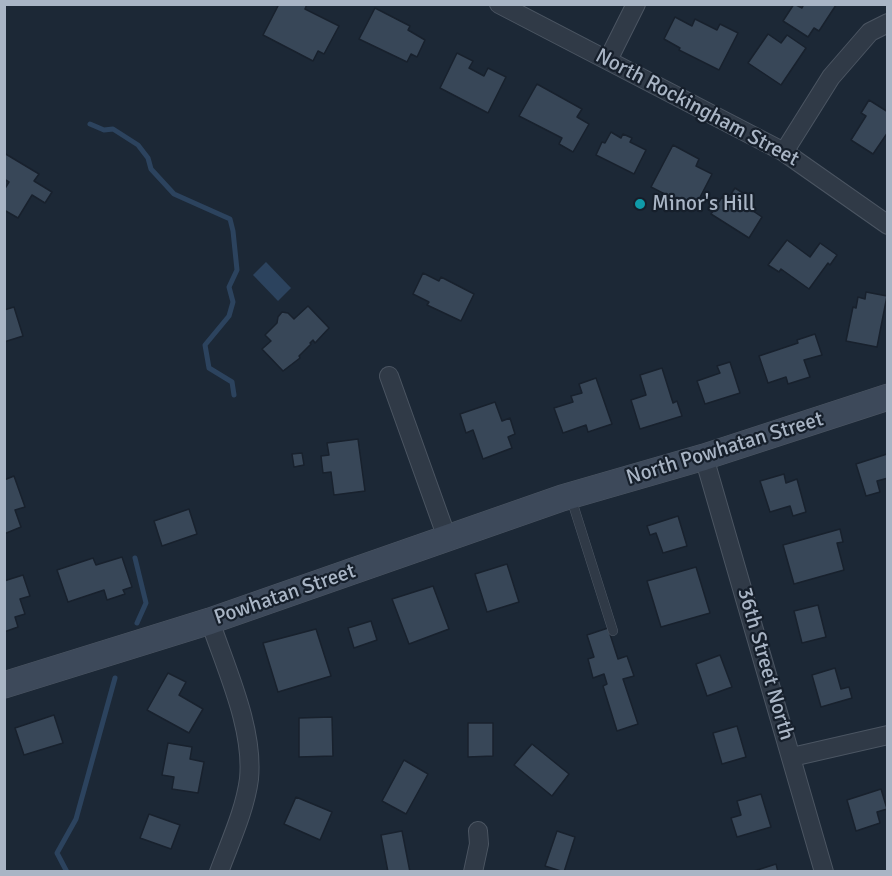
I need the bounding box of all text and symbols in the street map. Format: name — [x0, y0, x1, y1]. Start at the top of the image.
street label: North Rockingham Street — [591, 44, 803, 172]
place label: Minor's Hill — [652, 191, 755, 217]
marker: Minor's Hill — [633, 197, 647, 211]
street label: North Powhatan Street — [623, 407, 827, 491]
street label: Powhatan Street — [211, 559, 359, 631]
street label: 36th Street North — [731, 585, 799, 743]

